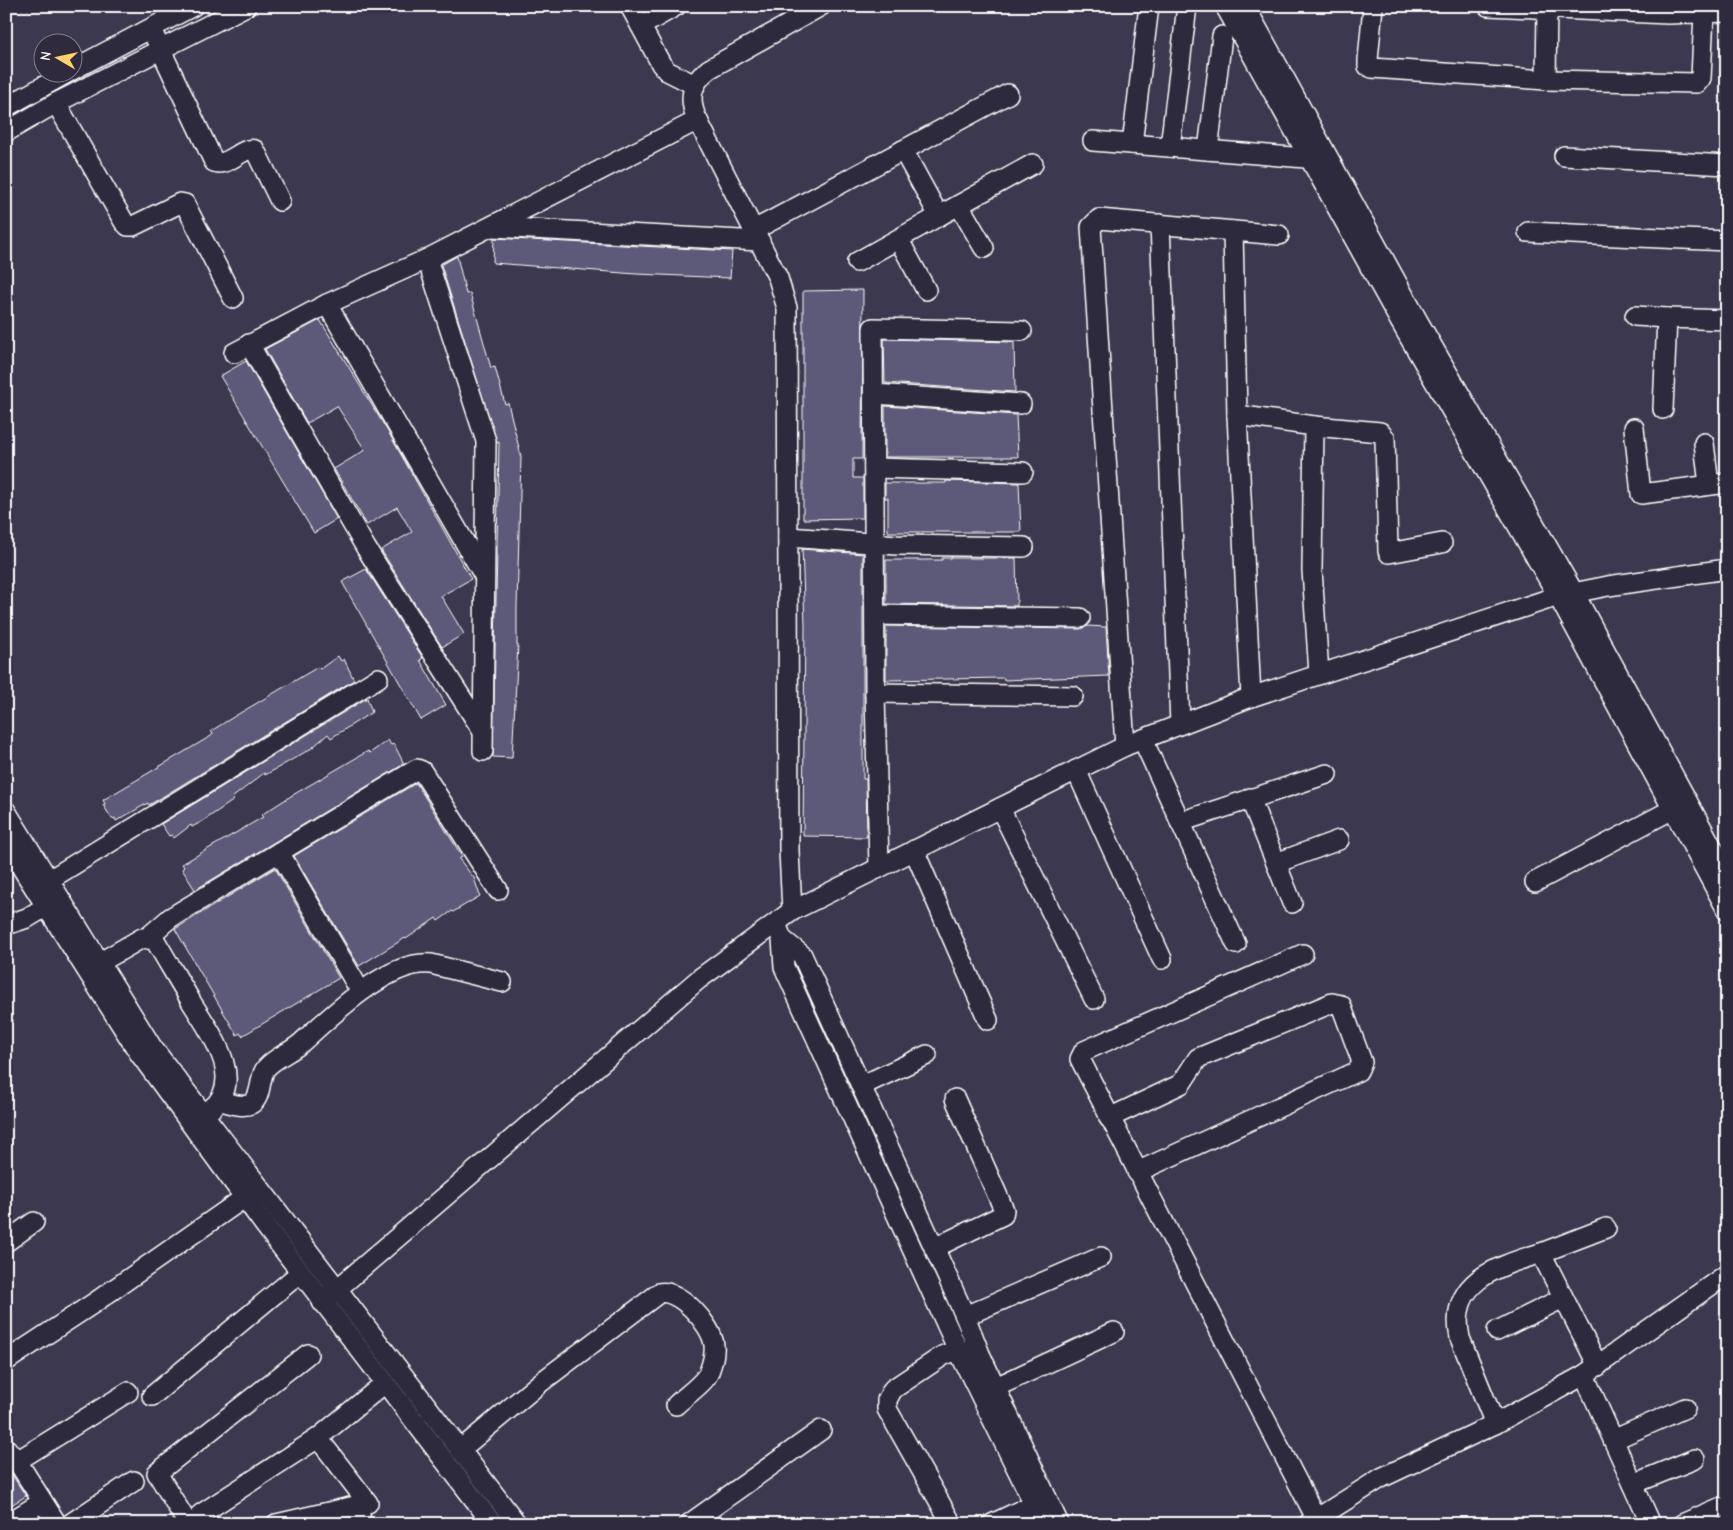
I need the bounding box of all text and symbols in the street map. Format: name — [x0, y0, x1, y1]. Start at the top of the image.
north arrow — [32, 32, 82, 82]
text: N — [37, 50, 55, 62]

